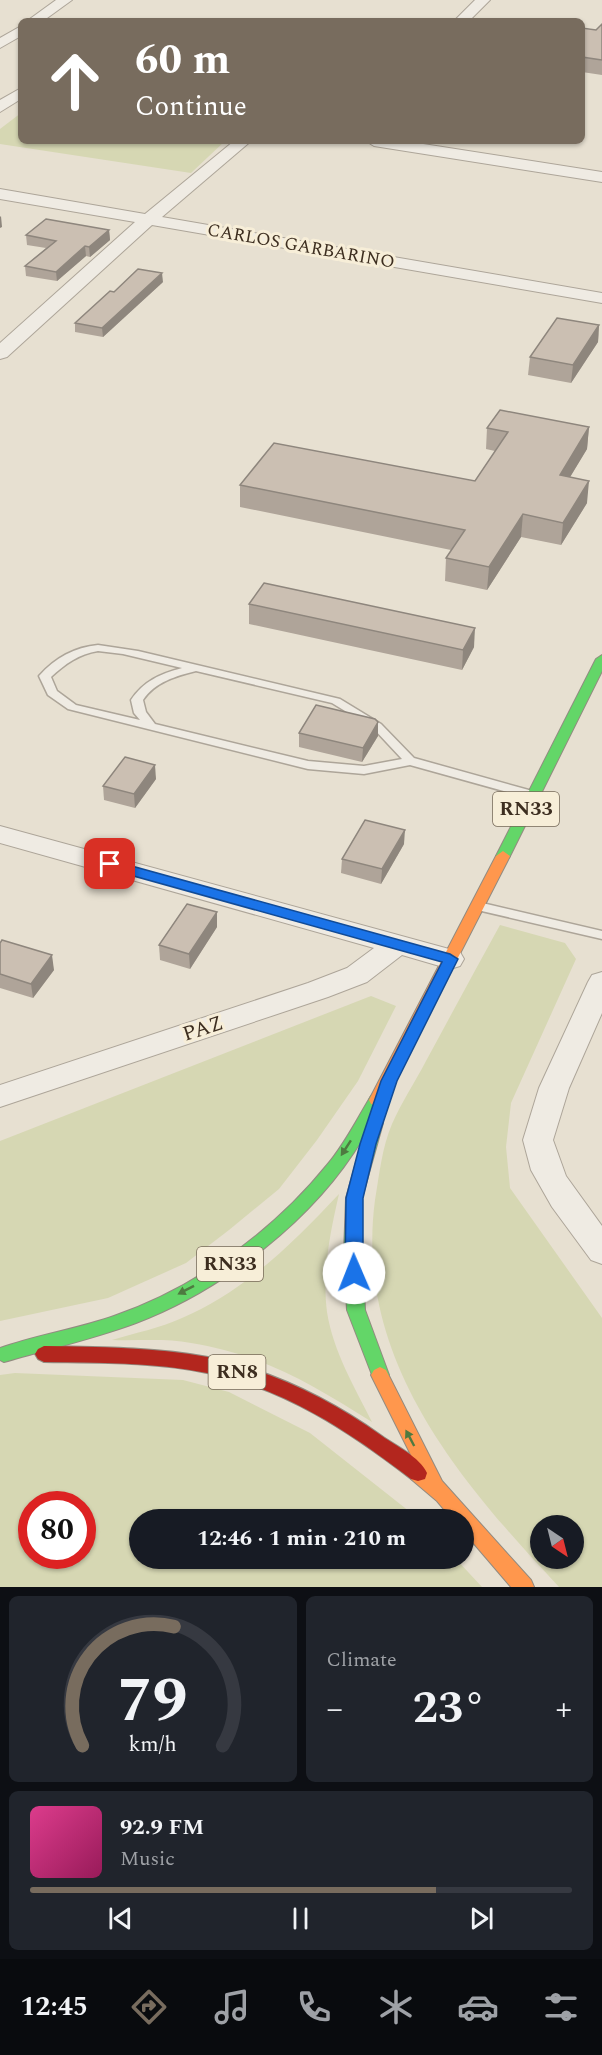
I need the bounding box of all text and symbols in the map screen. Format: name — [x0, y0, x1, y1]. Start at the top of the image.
text: 60 m — [135, 29, 230, 92]
icon: ahead — [36, 42, 114, 120]
text: Continue — [135, 86, 247, 128]
street label: CARLOS GARBARINO — [205, 216, 397, 276]
road number: RN33 — [493, 792, 559, 826]
pin — [84, 838, 135, 889]
icon: arrive — [93, 847, 126, 880]
street label: PAZ — [179, 1007, 227, 1051]
one-way arrow — [340, 1140, 351, 1156]
position arrow — [322, 1241, 386, 1305]
road number: RN33 — [197, 1247, 263, 1281]
one-way arrow — [178, 1285, 195, 1295]
road number: RN8 — [208, 1355, 266, 1389]
one-way arrow — [405, 1429, 415, 1446]
speed limit sign: 80 — [18, 1491, 96, 1569]
north arrow — [530, 1515, 584, 1569]
map controls — [530, 1515, 584, 1569]
text: 12:46 · 1 min · 210 m — [197, 1522, 406, 1555]
text: Climate — [327, 1645, 397, 1675]
text: 79 — [118, 1654, 188, 1749]
text: 23° — [413, 1674, 486, 1743]
text: − — [327, 1684, 343, 1734]
text: + — [556, 1684, 572, 1734]
text: km/h — [129, 1728, 177, 1761]
text: 92.9 FM — [120, 1811, 204, 1844]
text: Music — [120, 1844, 175, 1874]
icon: previous — [104, 1902, 137, 1935]
icon: pause — [284, 1902, 317, 1935]
icon: next — [465, 1902, 498, 1935]
text: 12:45 — [20, 1986, 88, 2028]
icon: directions — [128, 1986, 170, 2028]
icon: music — [211, 1986, 253, 2028]
icon: phone — [293, 1986, 335, 2028]
icon: climate — [375, 1986, 417, 2028]
icon: car — [457, 1986, 499, 2028]
icon: filters — [540, 1986, 582, 2028]

